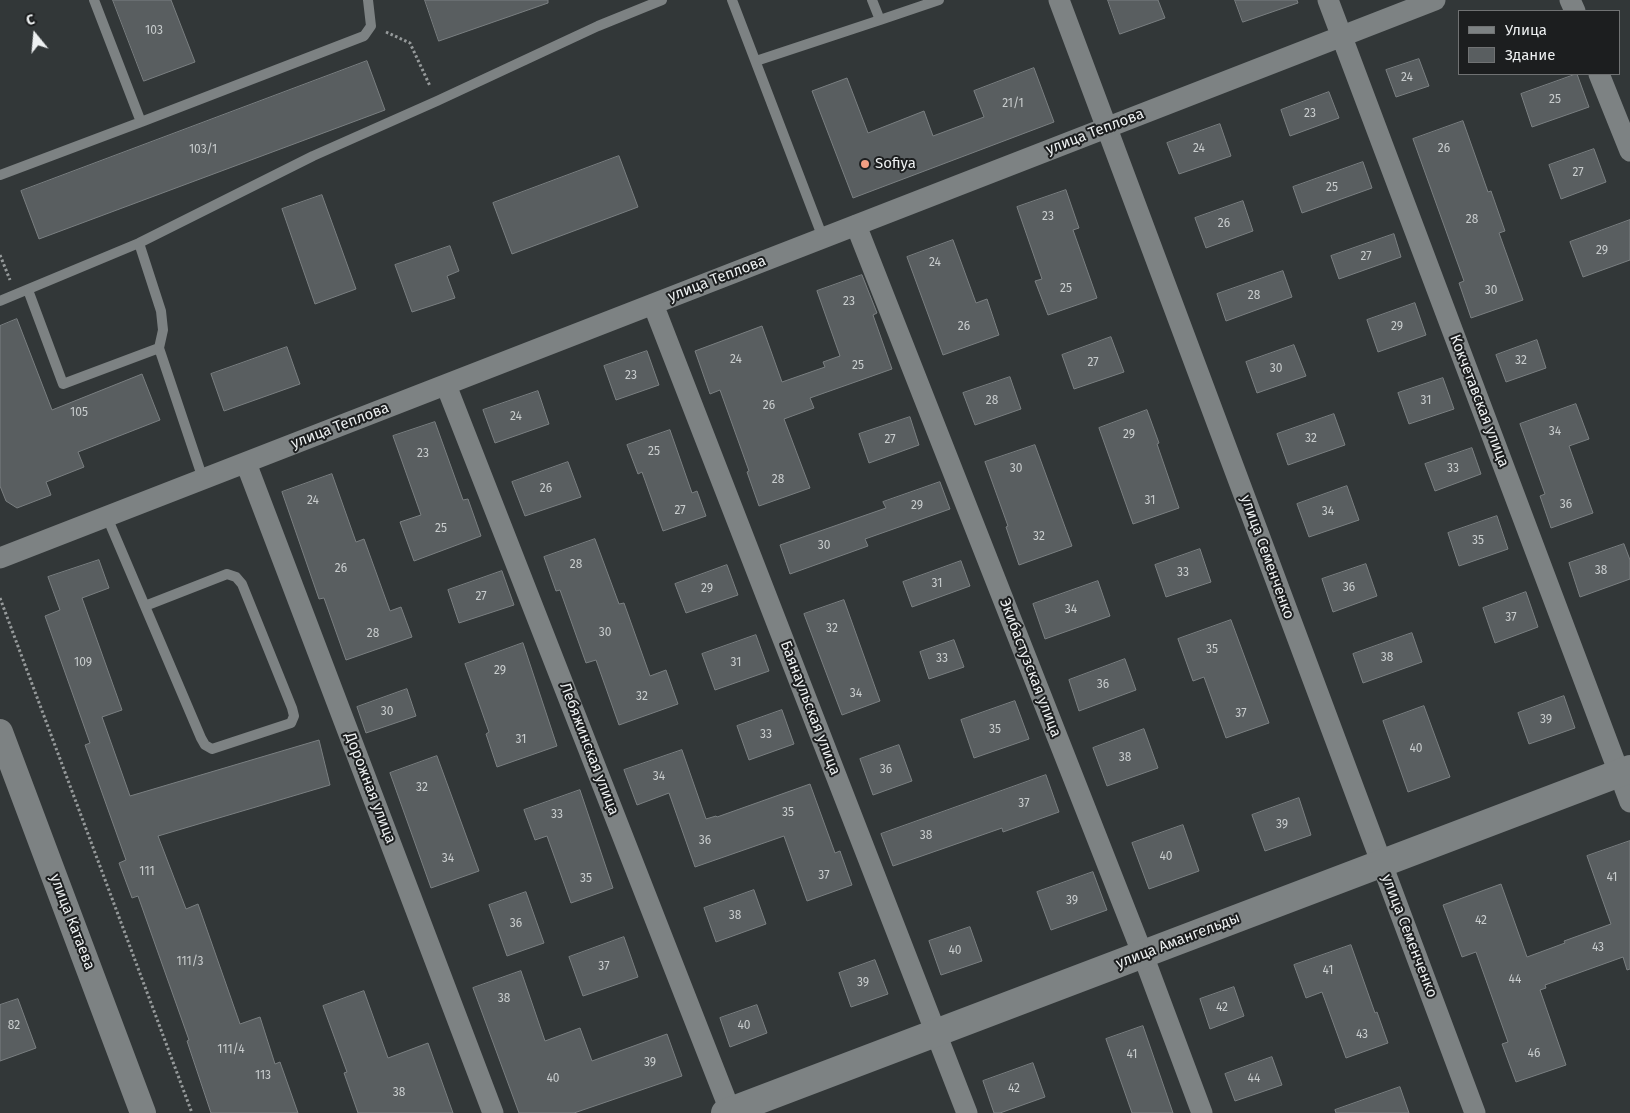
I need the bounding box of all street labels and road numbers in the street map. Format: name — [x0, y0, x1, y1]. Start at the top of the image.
street label: улица Теплова — [1043, 105, 1147, 159]
street label: улица Теплова — [665, 252, 769, 306]
street label: Кокчетавская улица — [1445, 332, 1513, 470]
street label: улица Теплова — [288, 399, 392, 453]
street label: улица Семенченко — [1236, 492, 1298, 622]
street label: Экибастузская улица — [995, 596, 1065, 740]
street label: Баянаульская улица — [776, 638, 844, 778]
street label: Лебяжинская улица — [555, 680, 623, 818]
street label: Дорожная улица — [341, 730, 399, 846]
street label: улица Катаева — [45, 871, 99, 973]
street label: улица Семенченко — [1377, 872, 1441, 1000]
street label: улица Амангельды — [1113, 909, 1243, 973]

